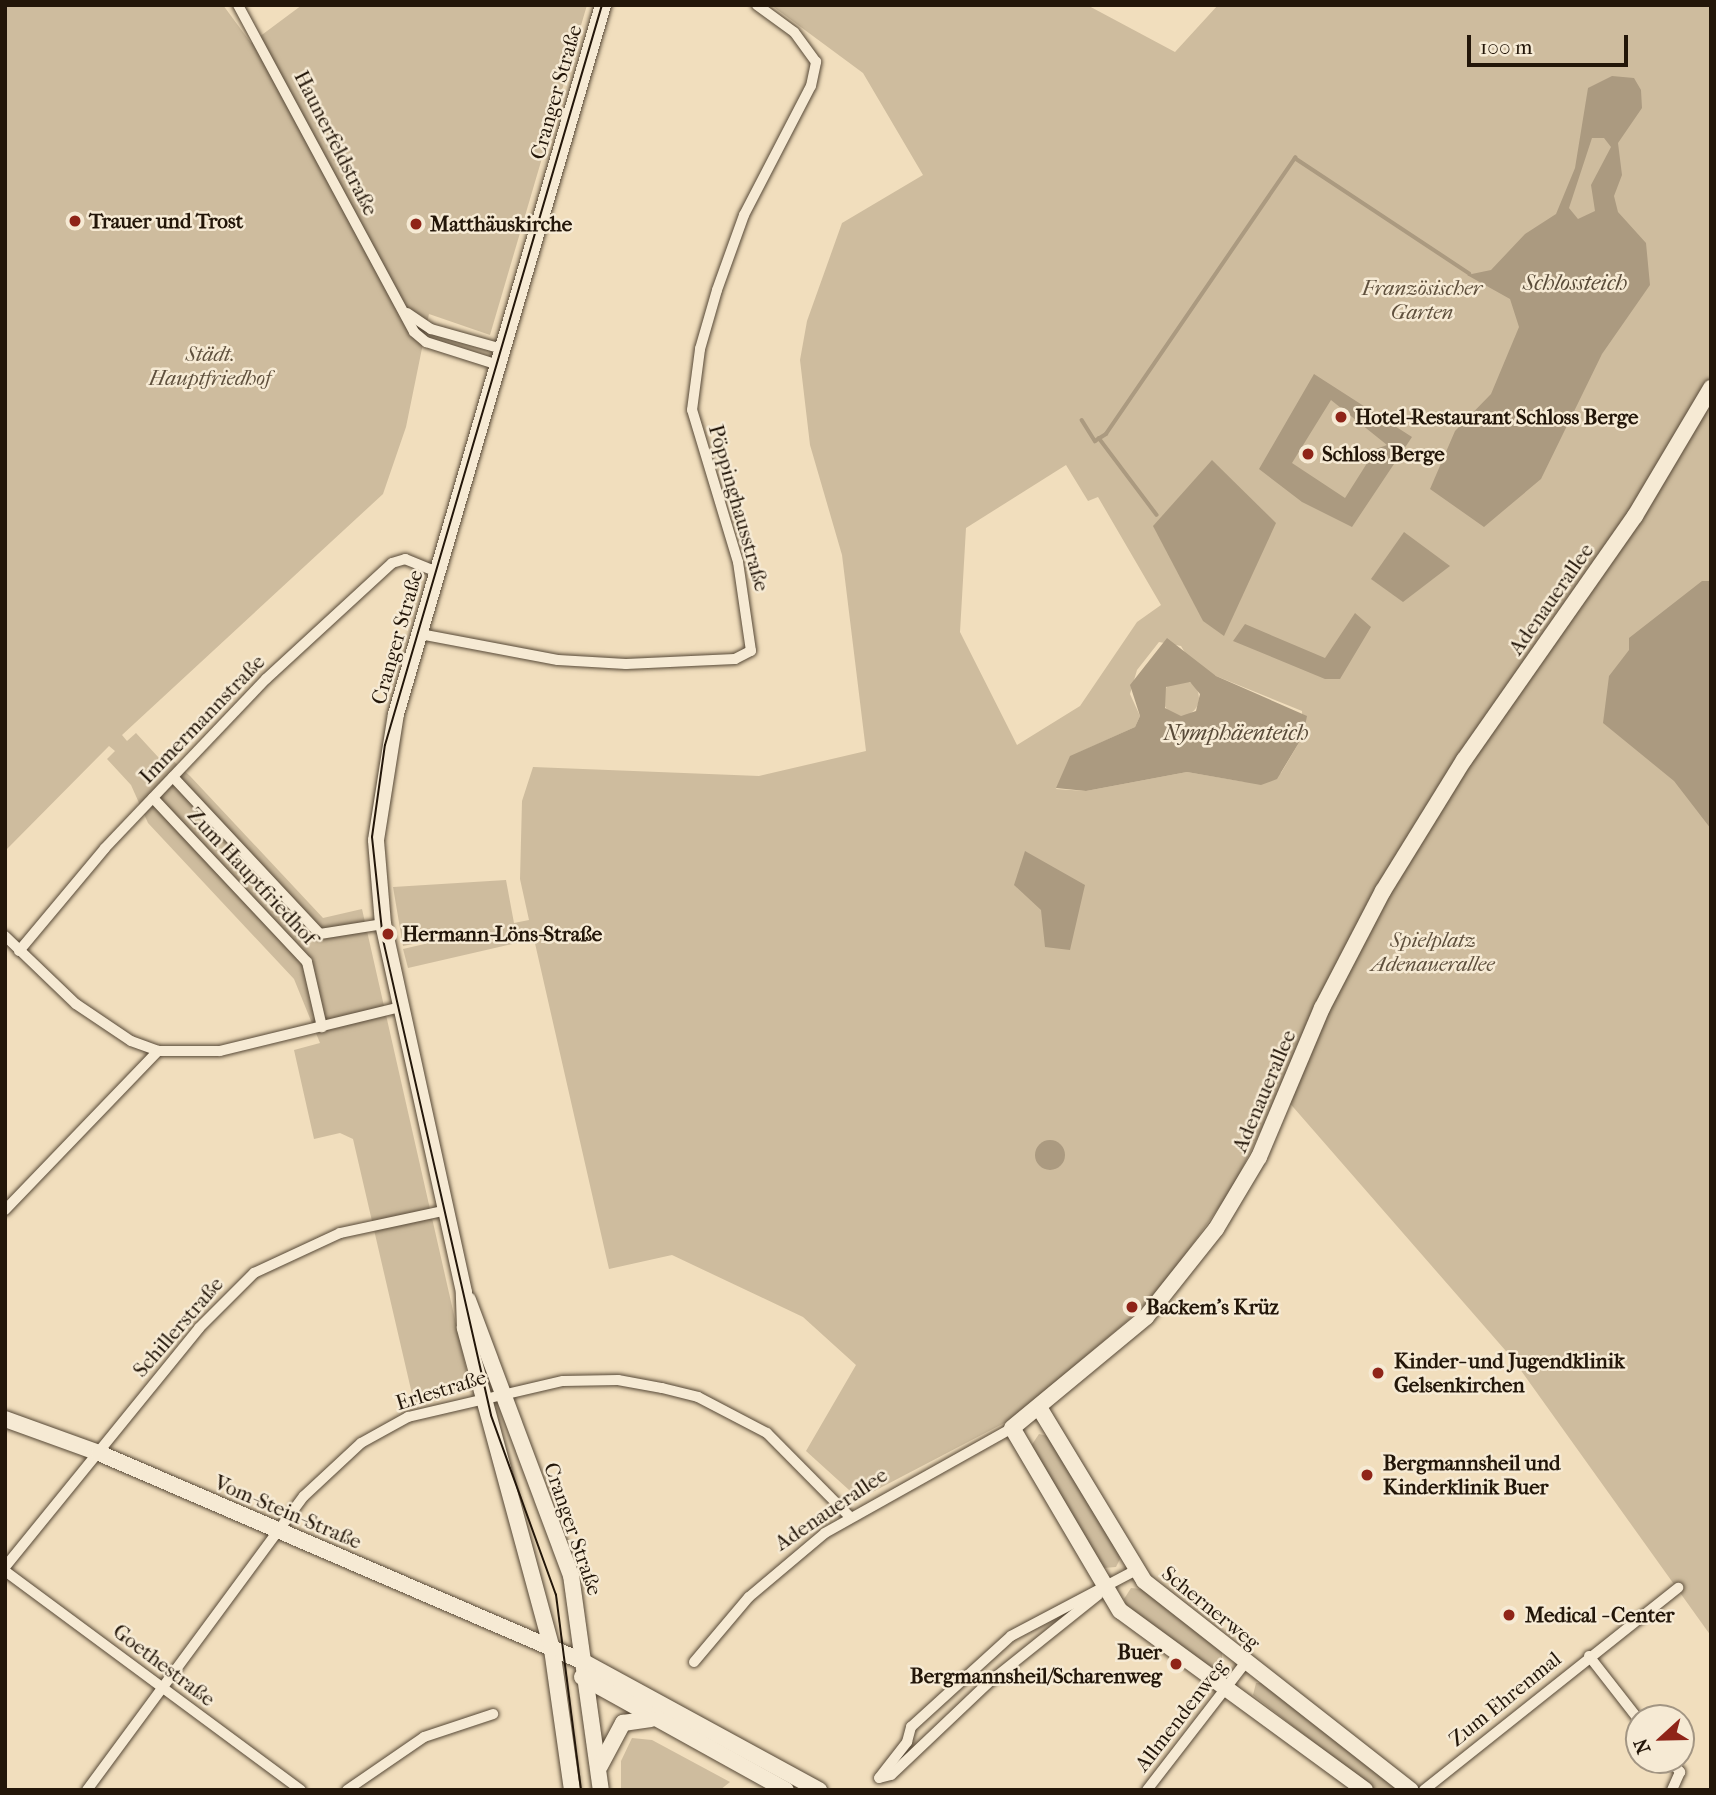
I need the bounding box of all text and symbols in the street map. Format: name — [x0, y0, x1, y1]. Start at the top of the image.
scale bar — [1471, 21, 1632, 65]
street label: Cranger Straße — [525, 22, 587, 162]
text: 100 m — [1480, 35, 1533, 59]
street label: Haunerfeldstraße — [289, 66, 383, 220]
place label: Trauer und Trost — [89, 208, 243, 234]
place label: Matthäuskirche — [430, 211, 572, 237]
marker: Trauer und Trost — [67, 213, 83, 229]
marker: Matthäuskirche — [408, 216, 424, 232]
water label: Schlossteich — [1523, 269, 1627, 297]
park label: Französischer Garten — [1362, 275, 1482, 325]
park label: Städt. Hauptfriedhof — [149, 341, 271, 391]
place label: Hotel-Restaurant Schloss Berge — [1355, 404, 1638, 430]
marker: Hotel-Restaurant Schloss Berge — [1333, 409, 1349, 425]
street label: Pöppinghausstraße — [703, 422, 775, 594]
place label: Schloss Berge — [1322, 441, 1445, 467]
marker: Schloss Berge — [1300, 446, 1316, 462]
street label: Adenauerallee — [1503, 538, 1599, 660]
street label: Cranger Straße — [366, 567, 428, 707]
street label: Immermannstraße — [134, 649, 270, 789]
water label: Nymphäenteich — [1163, 719, 1309, 747]
street label: Zum Hauptfriedhof — [182, 802, 322, 950]
place label: Hermann-Löns-Straße — [402, 921, 602, 947]
marker: Hermann-Löns-Straße — [380, 926, 396, 942]
park label: Spielplatz Adenauerallee — [1371, 927, 1495, 977]
street label: Adenauerallee — [1227, 1026, 1301, 1156]
street label: Schillerstraße — [128, 1272, 228, 1382]
place label: Backem's Krüz — [1146, 1294, 1279, 1320]
marker: Backem's Krüz — [1124, 1299, 1140, 1315]
place label: Kinder- und Jugendklinik Gelsenkirchen — [1394, 1348, 1625, 1398]
marker: Kinder- und Jugendklinik Gelsenkirchen — [1368, 1363, 1388, 1383]
street label: Erlestraße — [393, 1364, 489, 1416]
place label: Bergmannsheil und Kinderklinik Buer — [1383, 1450, 1560, 1500]
street label: Cranger Straße — [538, 1459, 608, 1599]
street label: Adenauerallee — [770, 1462, 892, 1556]
marker: Bergmannsheil und Kinderklinik Buer — [1357, 1465, 1377, 1485]
street label: Vom-Stein-Straße — [211, 1470, 365, 1554]
street label: Schernerweg — [1157, 1561, 1265, 1655]
place label: Medical - Center — [1525, 1602, 1674, 1628]
marker: Medical - Center — [1499, 1605, 1519, 1625]
street label: Goethestraße — [108, 1618, 220, 1712]
place label: Buer Bergmannsheil/Scharenweg — [910, 1639, 1162, 1689]
street label: Zum Ehrenmal — [1444, 1646, 1566, 1752]
street label: Allmendenweg — [1129, 1654, 1233, 1776]
marker: Buer Bergmannsheil/Scharenweg — [1168, 1656, 1184, 1672]
north arrow — [1625, 1704, 1695, 1774]
text: N — [1629, 1735, 1655, 1757]

